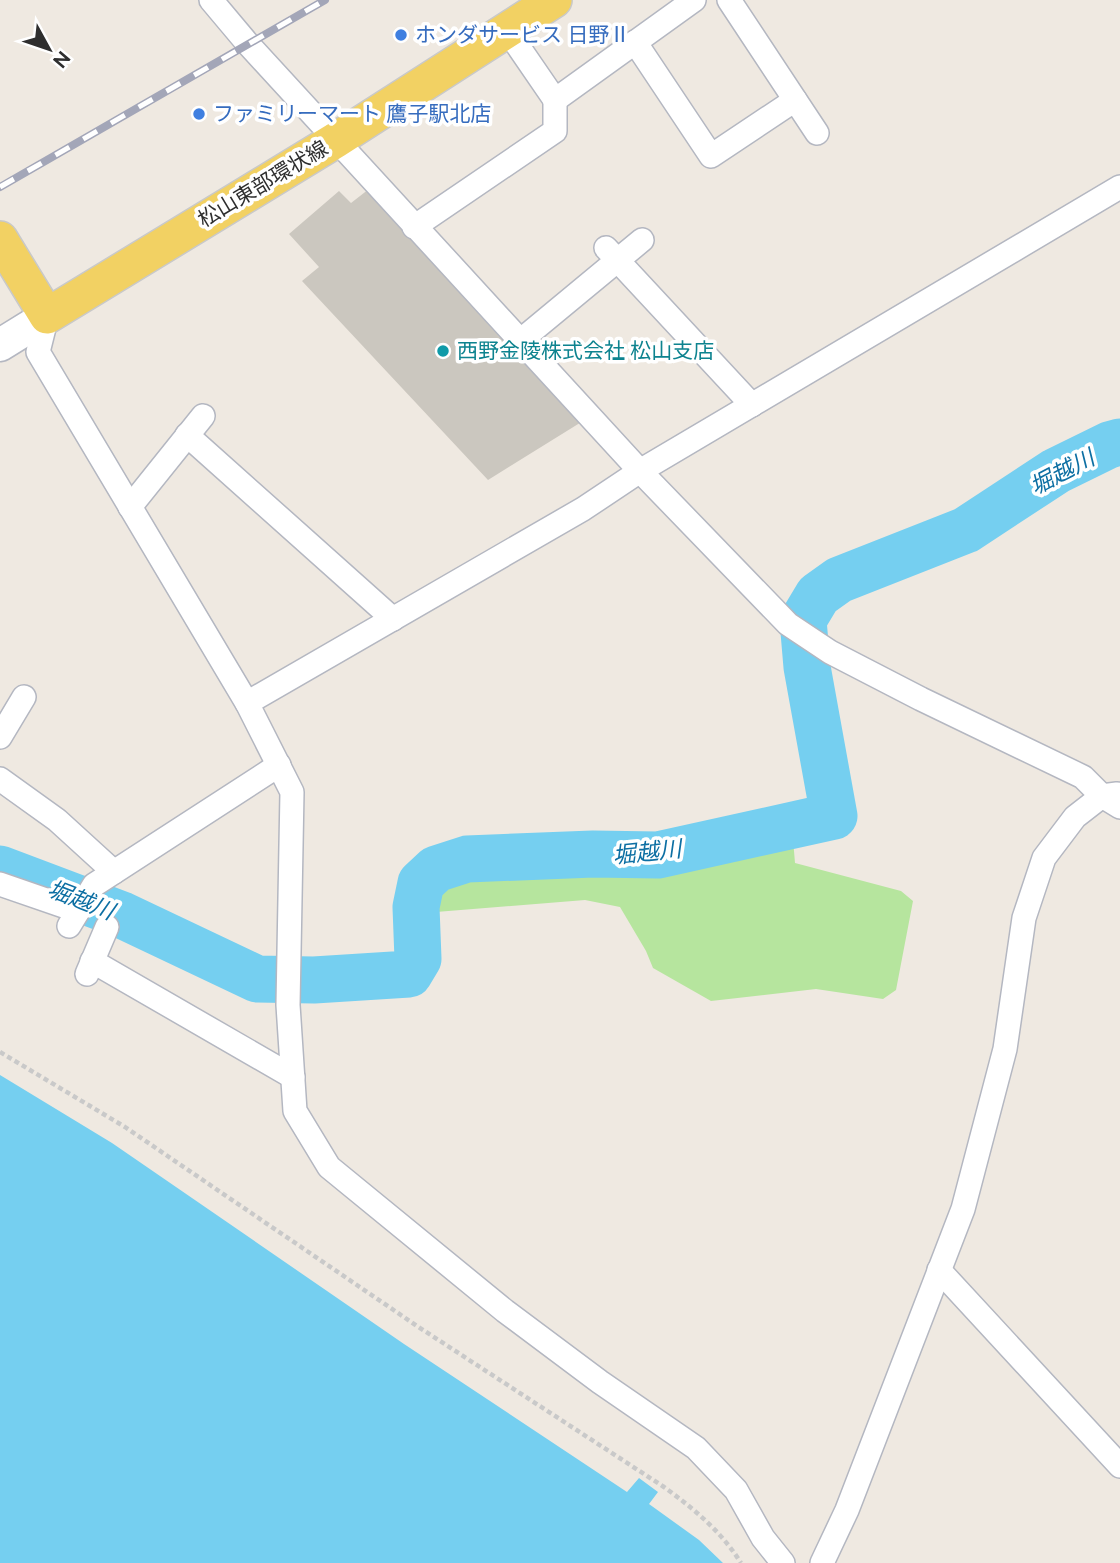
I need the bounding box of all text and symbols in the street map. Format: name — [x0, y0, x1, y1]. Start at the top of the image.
north arrow — [14, 14, 84, 84]
place label: ホンダサービス 日野Ⅱ — [415, 22, 630, 47]
marker: ホンダサービス 日野Ⅱ — [393, 27, 409, 43]
text: N — [49, 47, 75, 73]
place label: ファミリーマート 鷹子駅北店 — [213, 101, 491, 126]
marker: ファミリーマート 鷹子駅北店 — [191, 106, 207, 122]
street label: 松山東部環状線 — [193, 135, 332, 232]
place label: 西野金陵株式会社 松山支店 — [457, 338, 714, 363]
marker: 西野金陵株式会社 松山支店 — [435, 343, 451, 359]
water label: 堀越川 — [1025, 442, 1101, 500]
water label: 堀越川 — [611, 834, 686, 869]
water label: 堀越川 — [44, 875, 121, 926]

